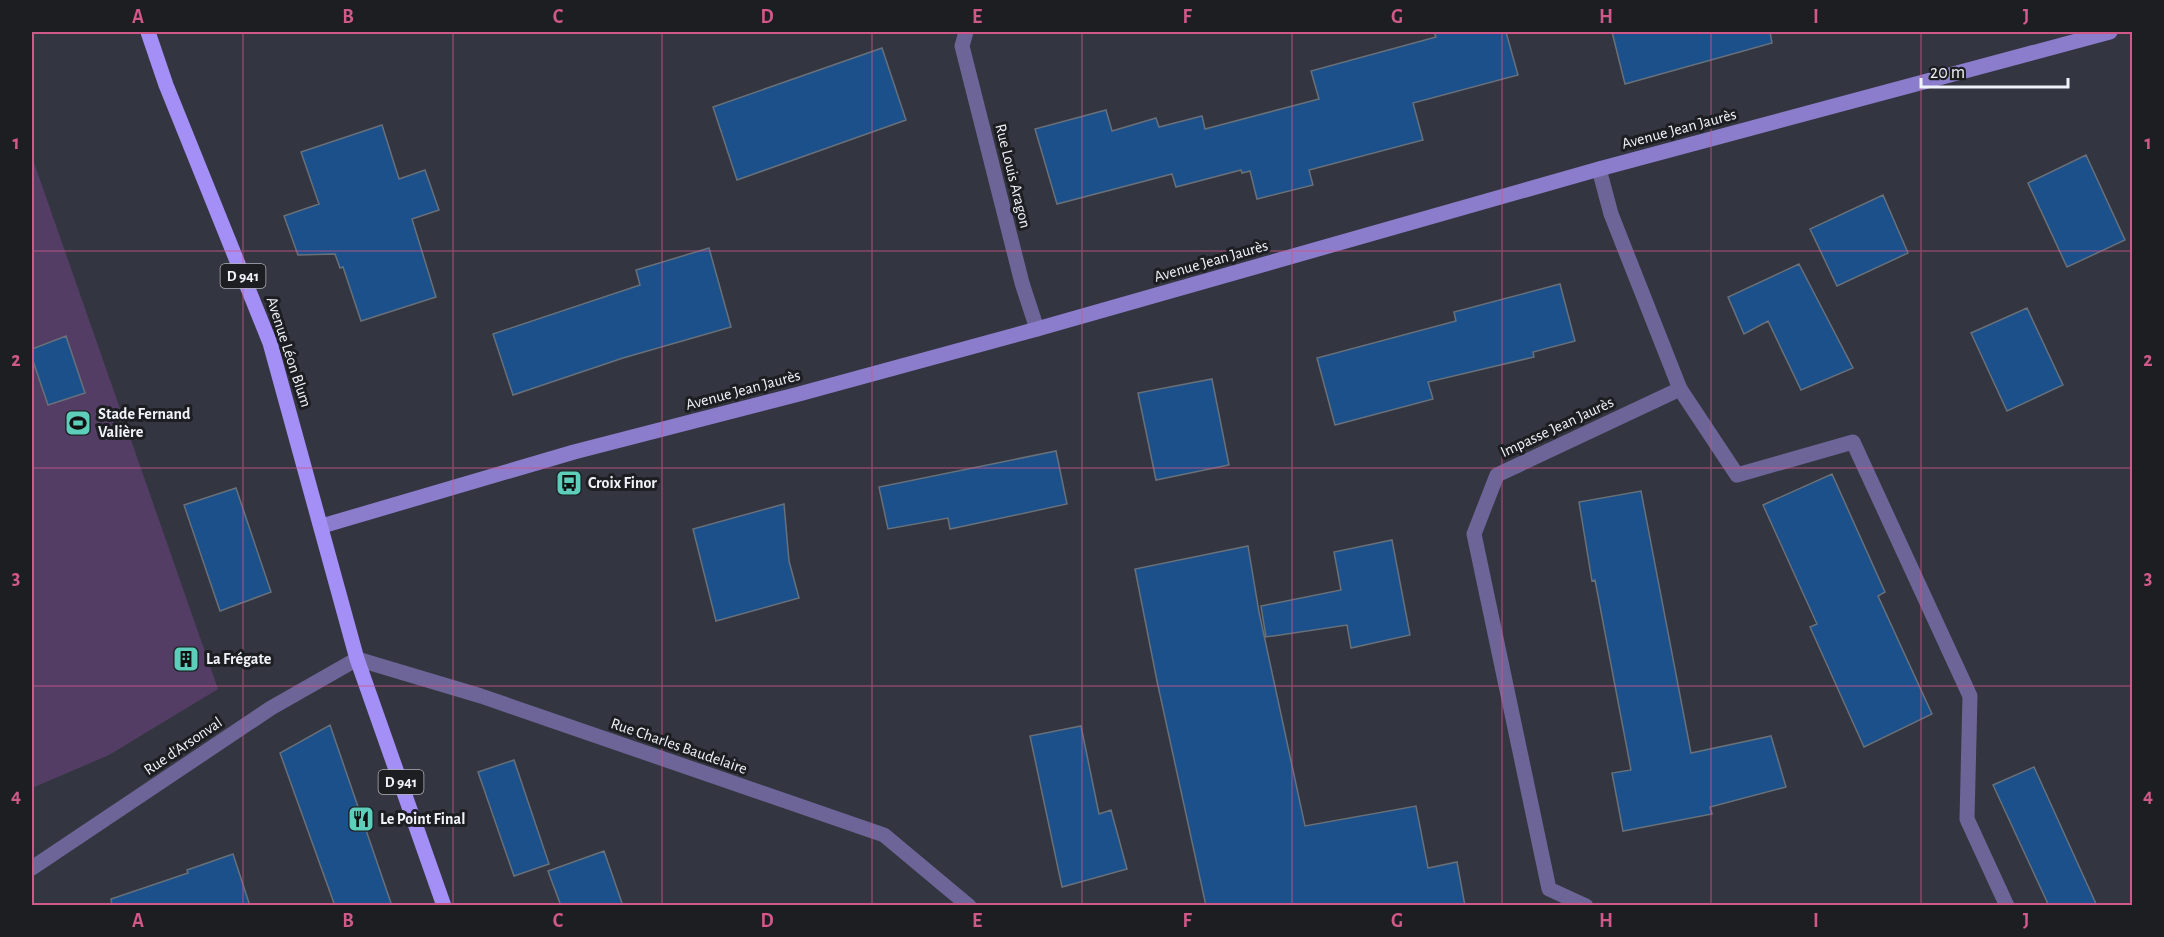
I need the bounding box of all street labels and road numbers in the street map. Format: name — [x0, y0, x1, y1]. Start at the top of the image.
street label: Avenue Jean Jaurès — [1620, 106, 1738, 152]
street label: Rue Louis Aragon — [992, 122, 1034, 230]
street label: Avenue Jean Jaurès — [1152, 237, 1270, 285]
road number: D 941 — [220, 264, 266, 288]
street label: Avenue Léon Blum — [264, 295, 314, 409]
street label: Avenue Jean Jaurès — [684, 367, 802, 413]
street label: Impasse Jean Jaurès — [1498, 394, 1616, 460]
street label: Rue d'Arsonval — [141, 714, 225, 778]
street label: Rue Charles Baudelaire — [609, 715, 749, 777]
road number: D 941 — [378, 770, 424, 794]

